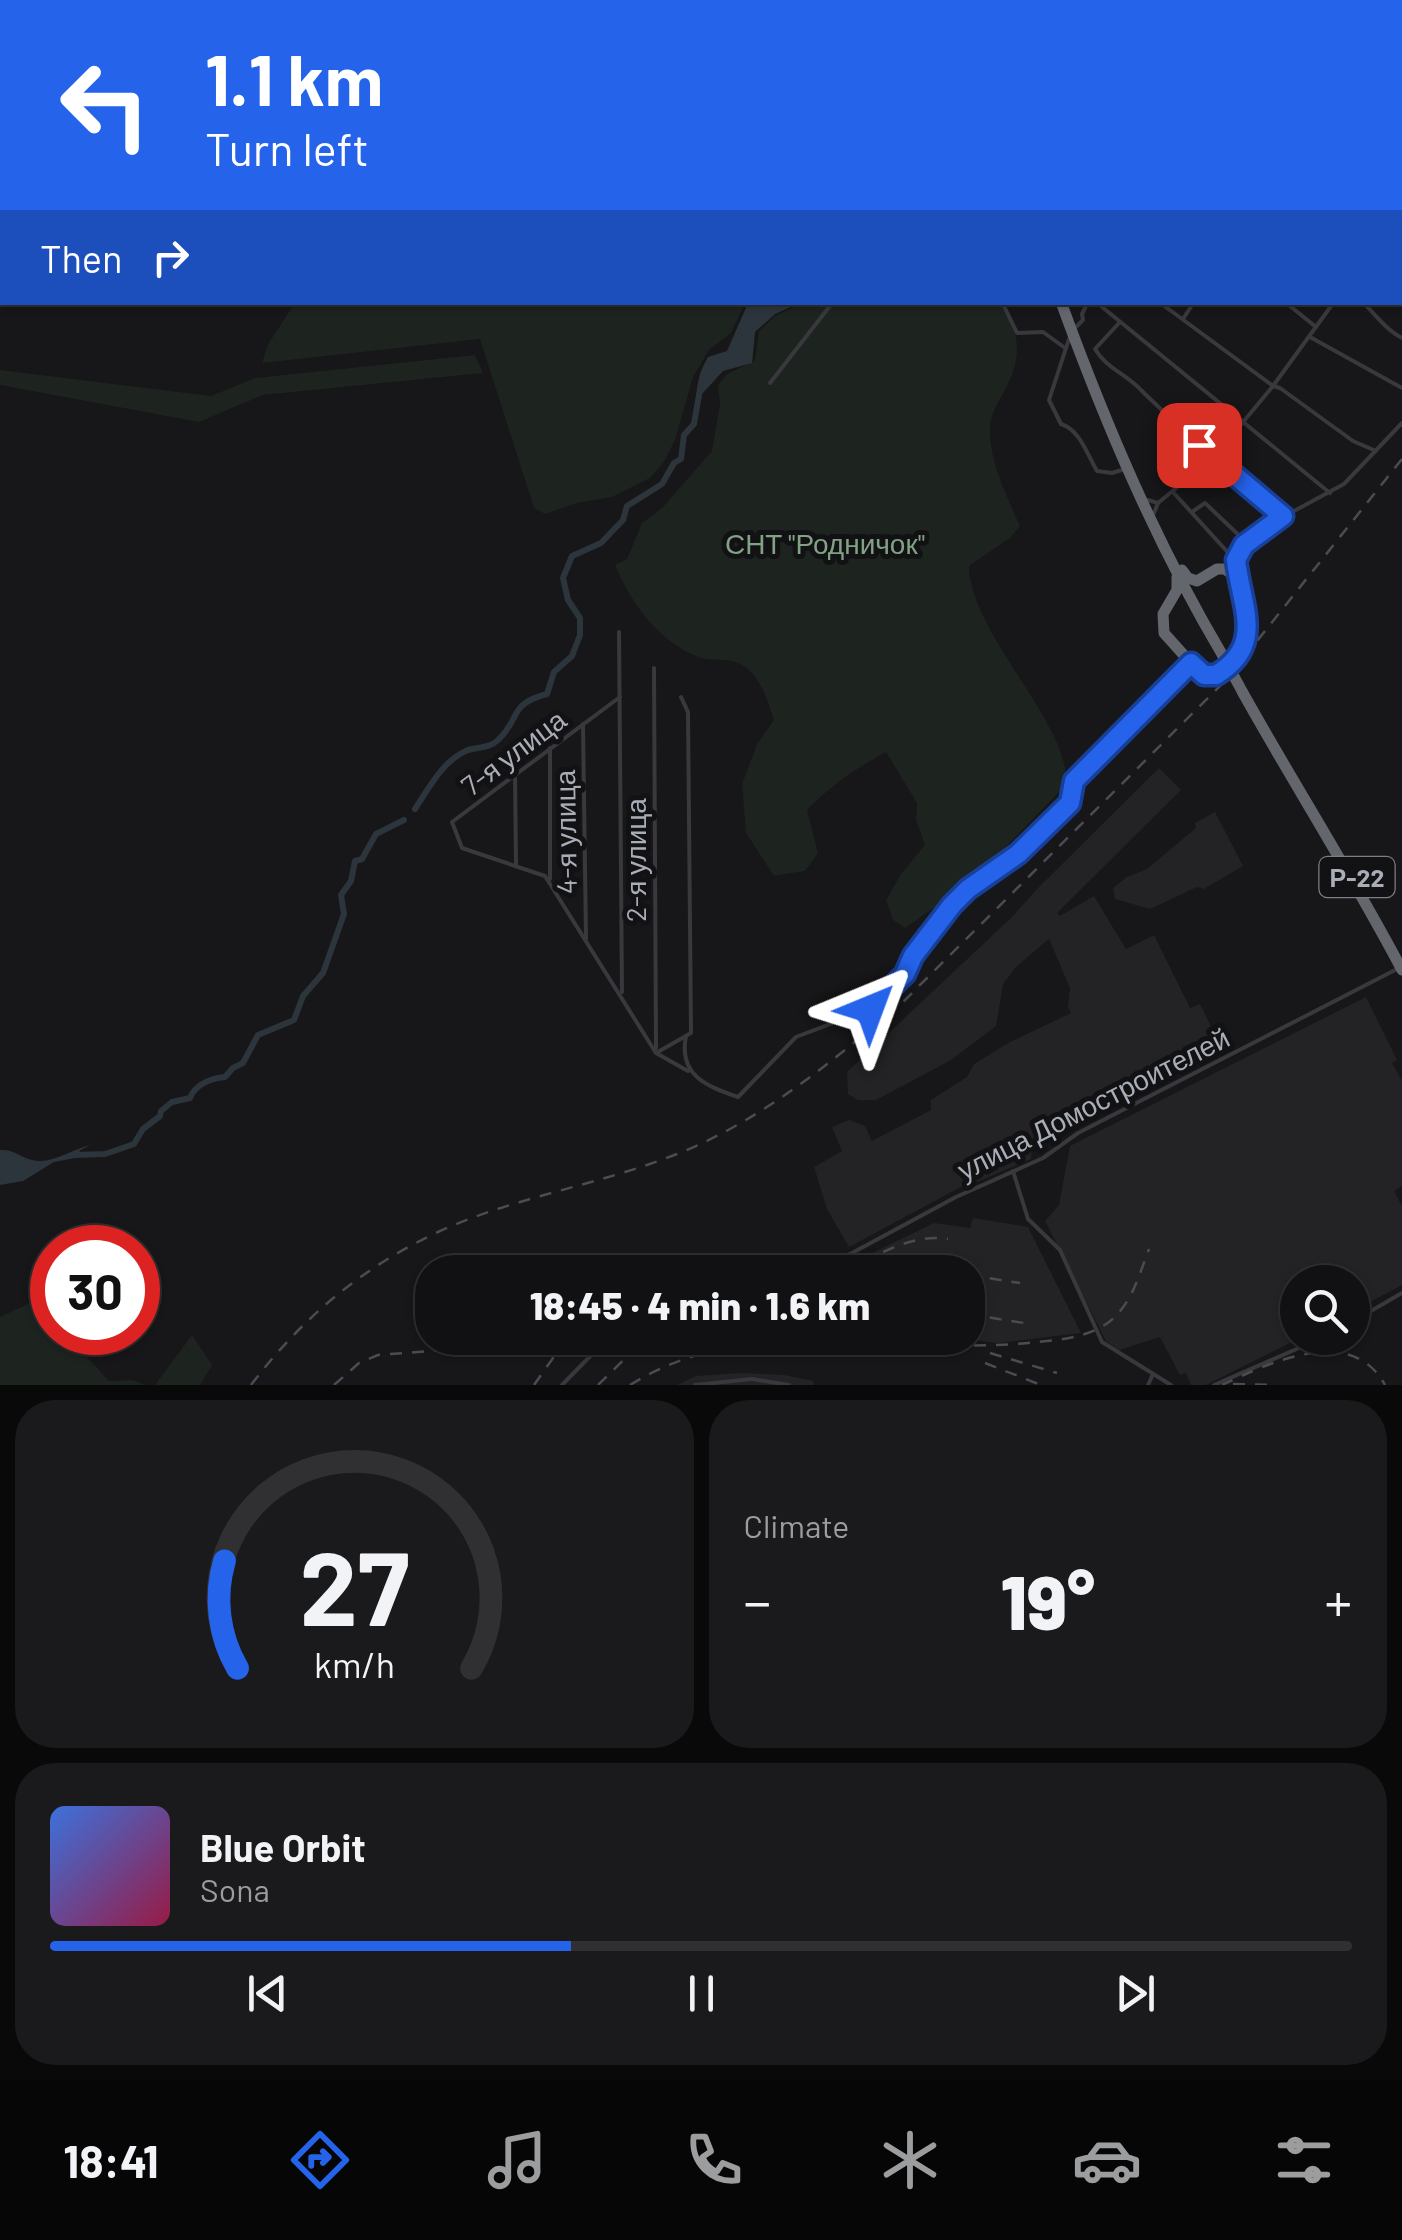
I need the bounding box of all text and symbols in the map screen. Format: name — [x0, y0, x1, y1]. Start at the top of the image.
text: 1.1 km — [205, 36, 383, 120]
icon: left — [40, 40, 170, 170]
text: Turn left — [205, 121, 369, 175]
icon: right — [143, 230, 198, 285]
text: Then — [40, 235, 123, 281]
pin — [1157, 403, 1242, 488]
icon: arrive — [1172, 418, 1227, 473]
park label: СНТ "Родничок" — [725, 526, 925, 560]
street label: 7-я улица — [454, 701, 572, 802]
street label: 4-я улица — [547, 769, 583, 894]
street label: 2-я улица — [618, 798, 652, 922]
road number: Р-22 — [1320, 857, 1394, 897]
position arrow — [818, 957, 922, 1061]
street label: улица Домостроителей — [951, 1020, 1235, 1186]
speed limit sign: 30 — [30, 1225, 160, 1355]
map controls — [1280, 1265, 1370, 1355]
button: search — [1280, 1265, 1370, 1355]
text: 18:45 · 4 min · 1.6 km — [530, 1282, 870, 1328]
text: Climate — [744, 1506, 849, 1544]
text: 27 — [299, 1522, 409, 1647]
text: 19° — [1000, 1555, 1095, 1645]
text: − — [744, 1567, 771, 1633]
text: + — [1324, 1567, 1352, 1633]
text: km/h — [314, 1642, 395, 1685]
text: Blue Orbit — [200, 1824, 366, 1870]
text: Sona — [200, 1870, 270, 1908]
icon: previous — [240, 1966, 295, 2021]
icon: pause — [674, 1966, 729, 2021]
icon: next — [1108, 1966, 1163, 2021]
icon: directions — [285, 2125, 355, 2195]
icon: music — [482, 2125, 552, 2195]
icon: phone — [679, 2125, 749, 2195]
icon: climate — [875, 2125, 945, 2195]
icon: car — [1072, 2125, 1142, 2195]
icon: filters — [1269, 2125, 1339, 2195]
text: 18:41 — [63, 2133, 159, 2187]

